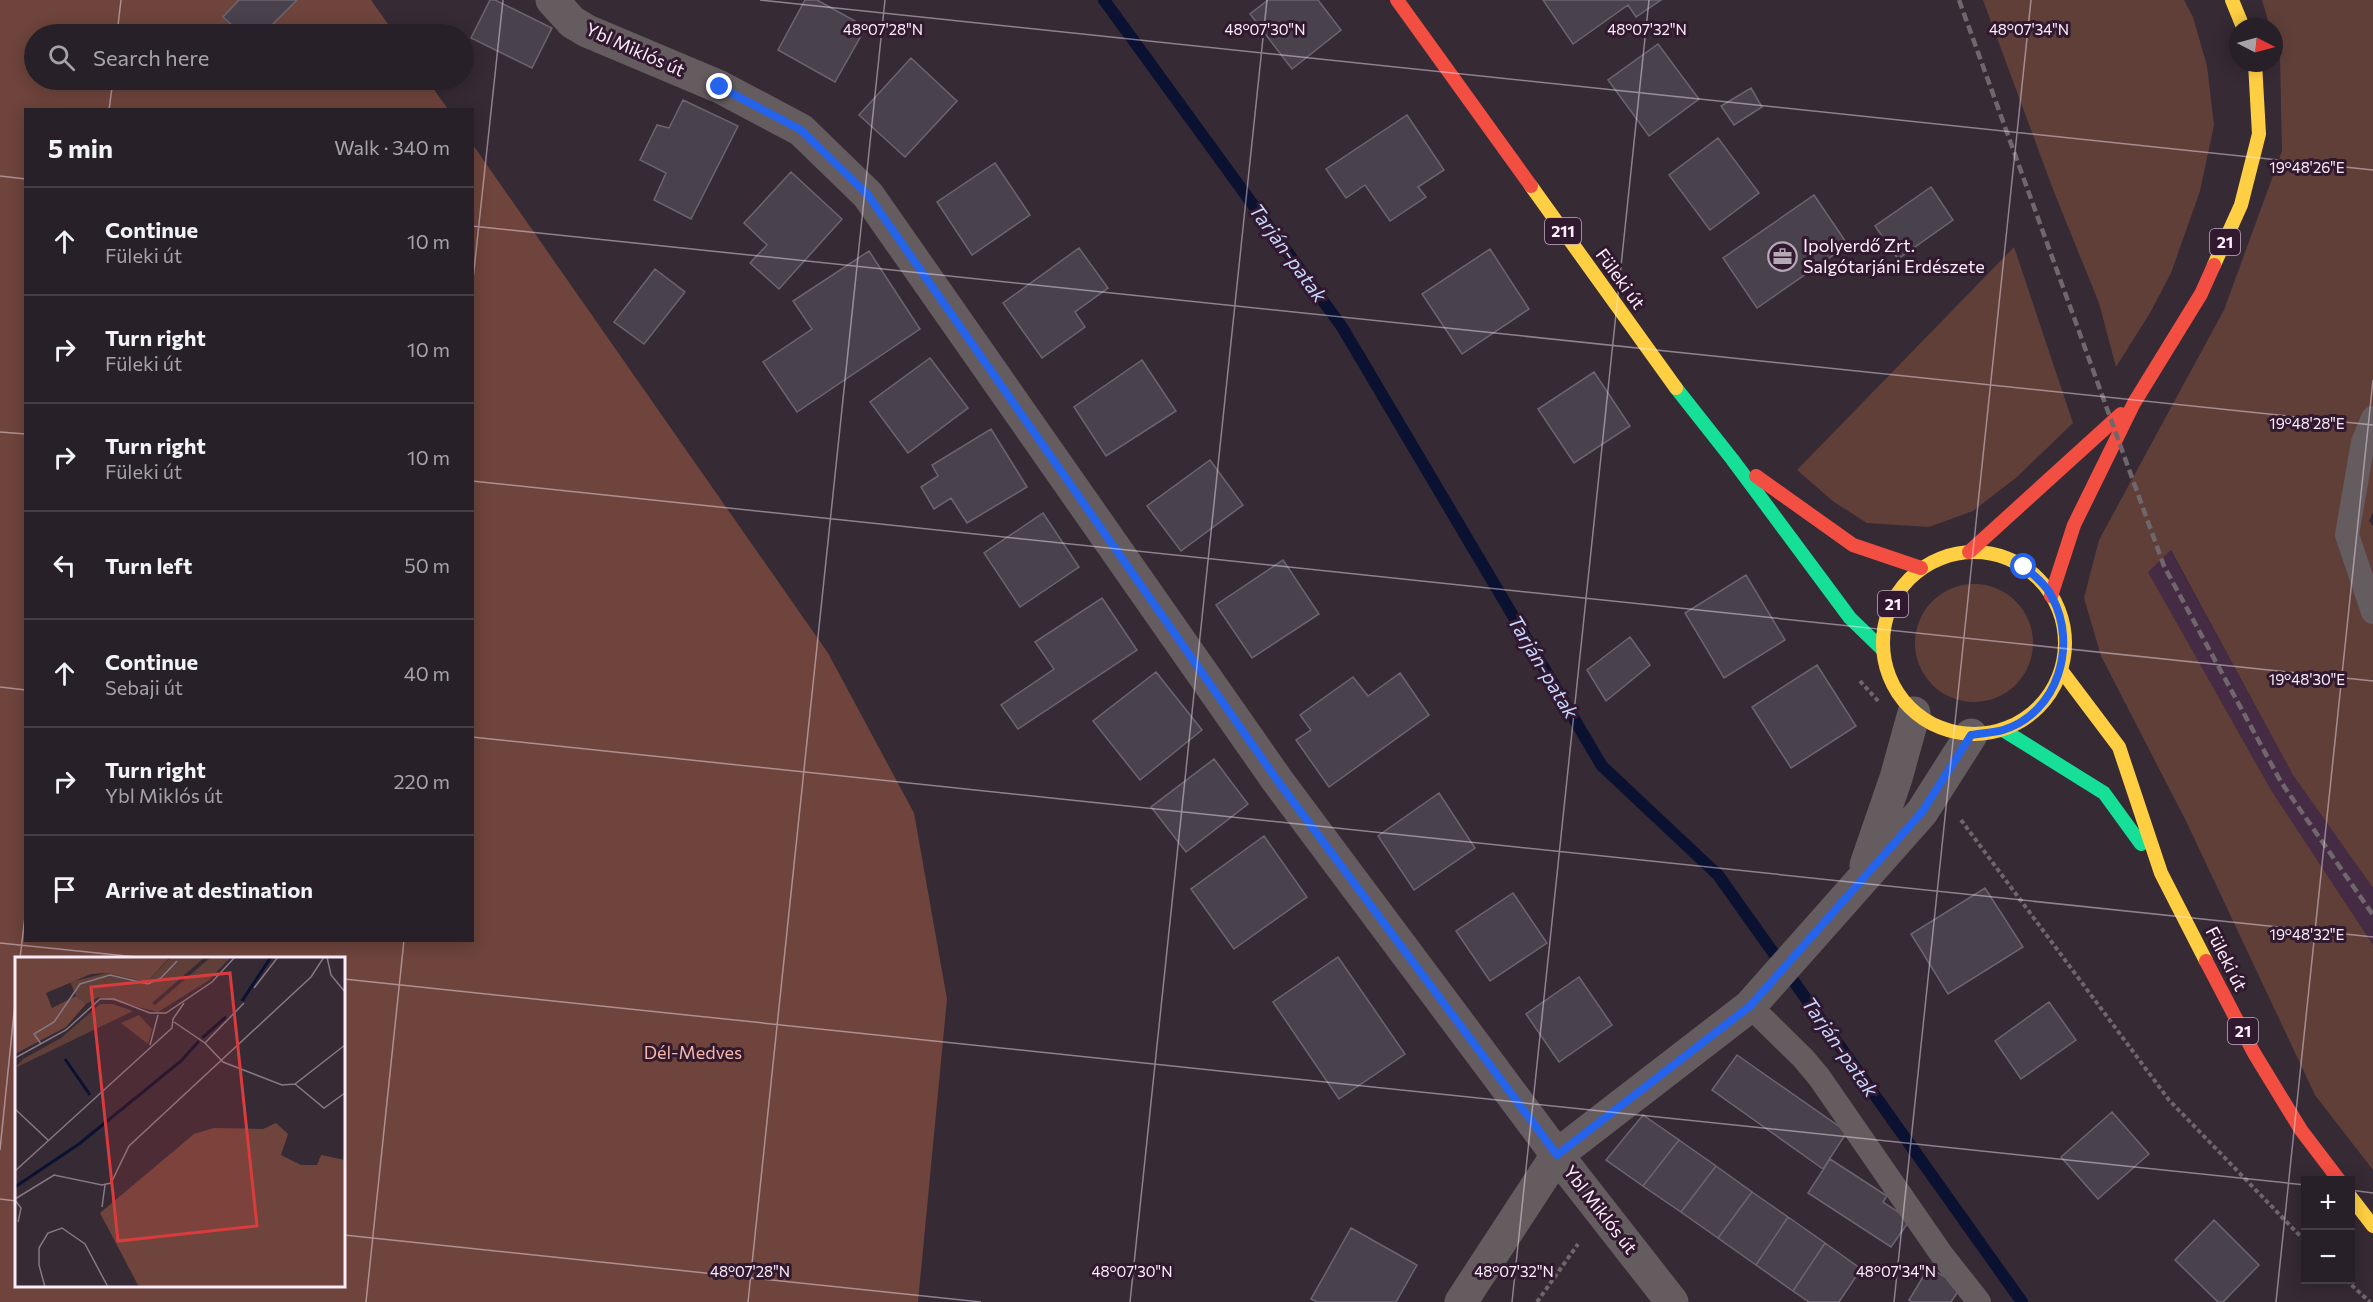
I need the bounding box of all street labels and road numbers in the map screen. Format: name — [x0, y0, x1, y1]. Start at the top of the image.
street label: Ybl Miklós út — [582, 17, 688, 81]
road number: 211 — [1545, 218, 1581, 244]
road number: 21 — [2210, 229, 2240, 255]
street label: Füleki út — [1591, 244, 1650, 313]
road number: 21 — [1878, 591, 1908, 617]
street label: Füleki út — [2201, 923, 2252, 994]
road number: 21 — [2228, 1018, 2258, 1044]
street label: Ybl Miklós út — [1559, 1161, 1642, 1258]

